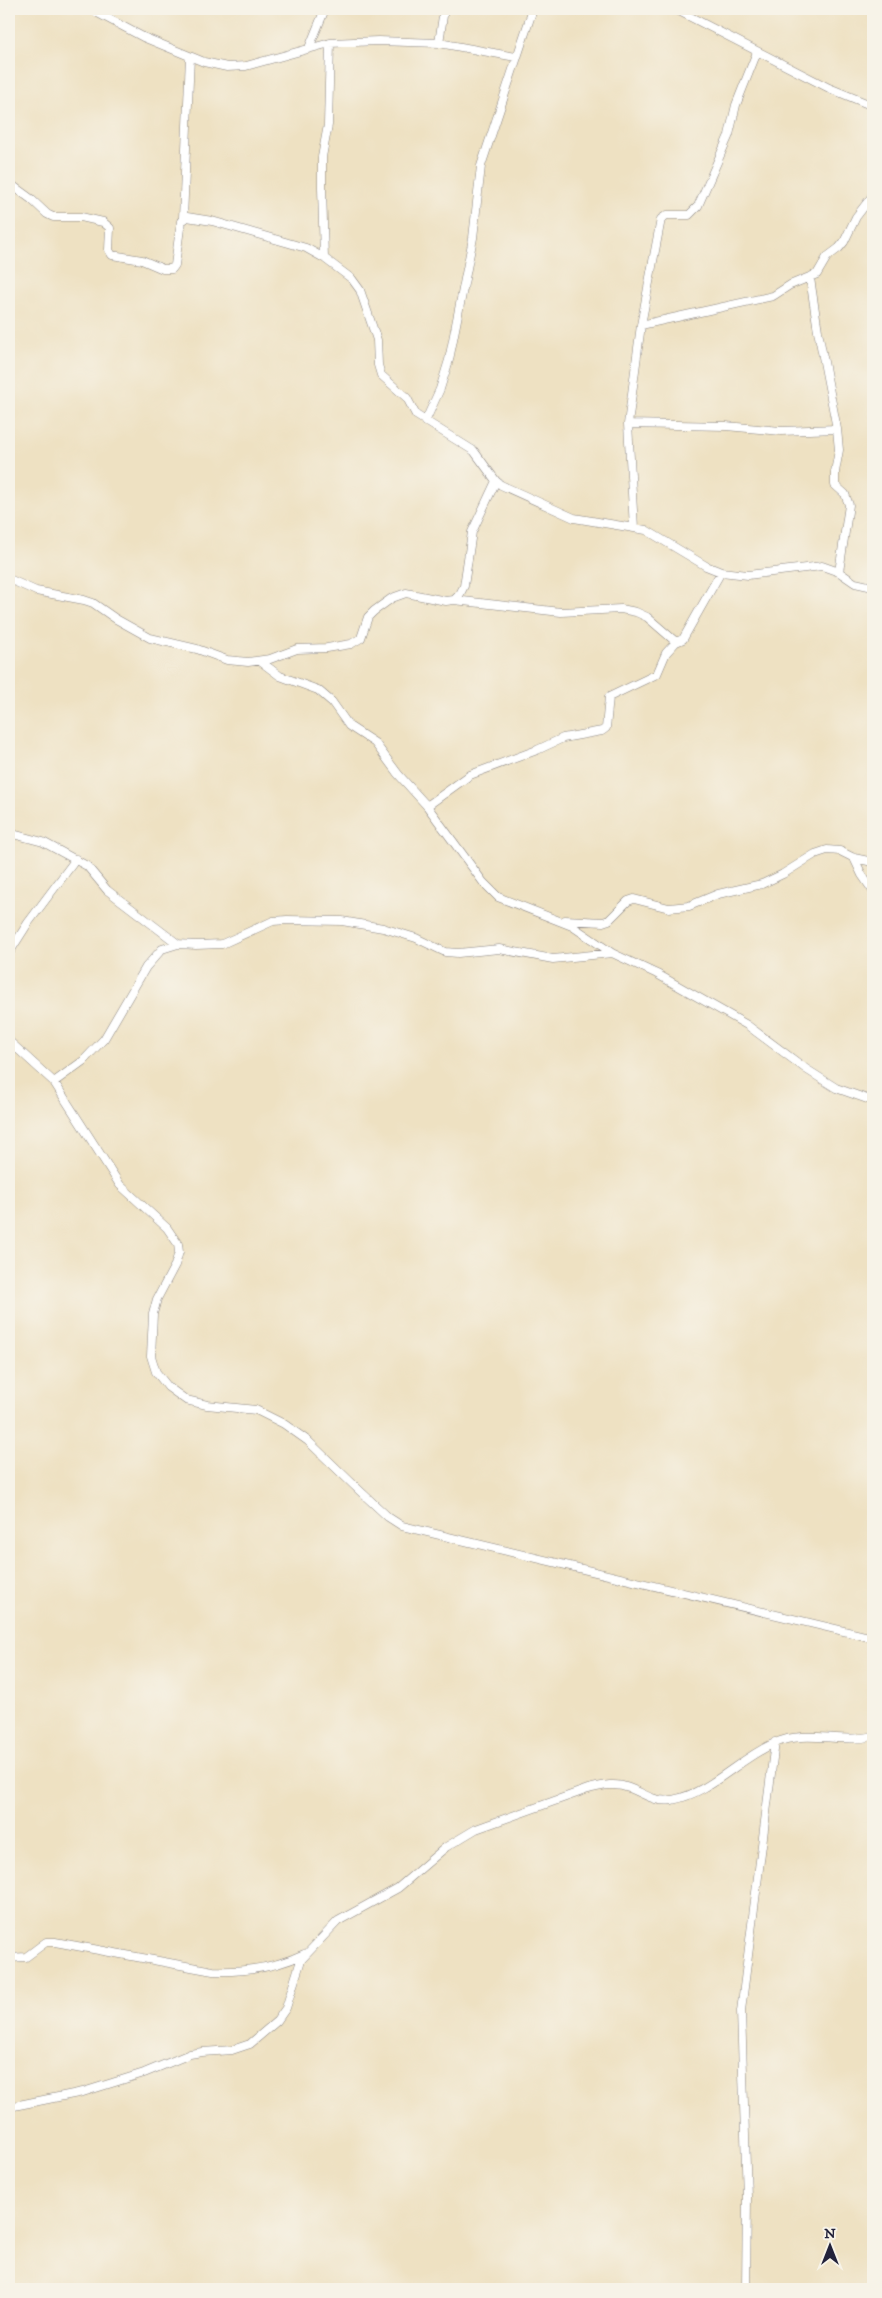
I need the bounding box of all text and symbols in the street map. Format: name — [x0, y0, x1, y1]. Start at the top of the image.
north arrow — [804, 2220, 854, 2270]
text: N — [824, 2225, 836, 2243]

